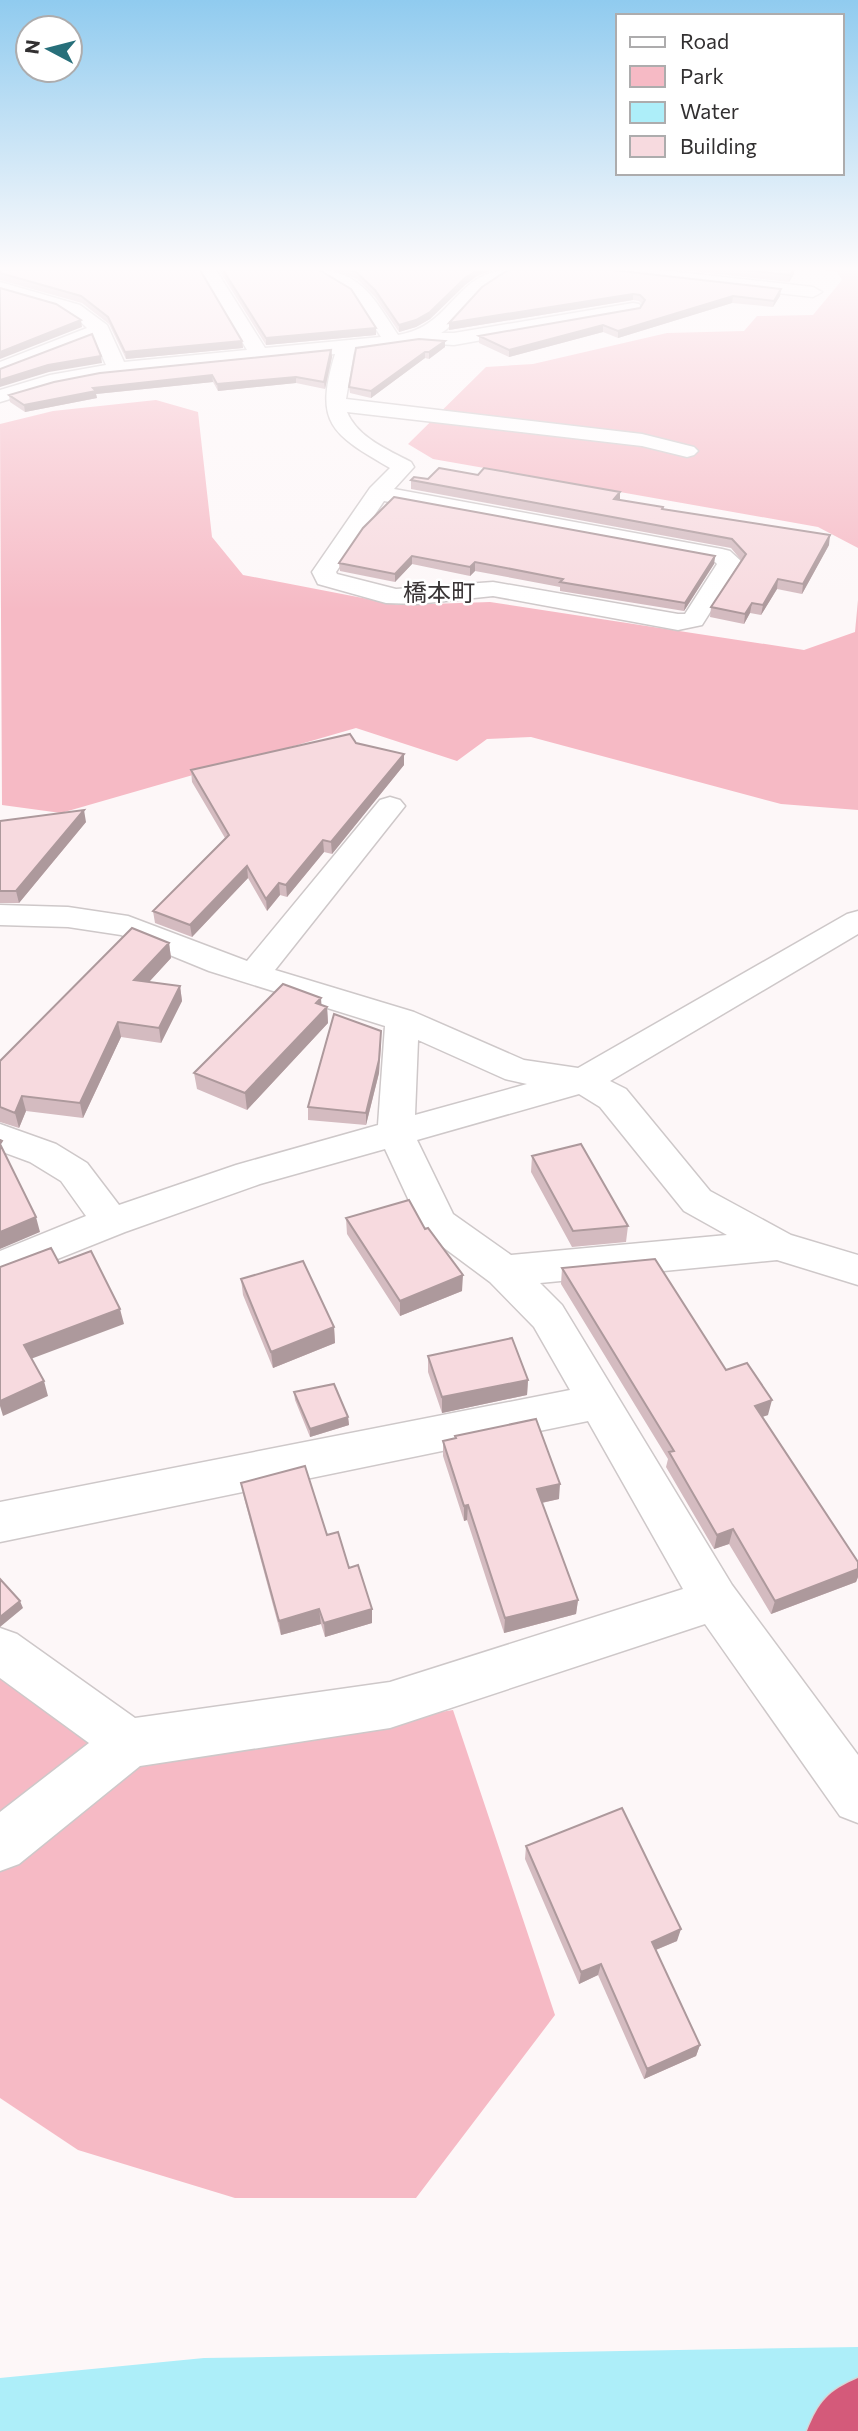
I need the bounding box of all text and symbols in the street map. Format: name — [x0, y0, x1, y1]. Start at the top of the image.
north arrow — [14, 14, 84, 84]
legend — [616, 14, 844, 175]
text: Road — [680, 28, 729, 53]
text: N — [19, 38, 44, 55]
text: Park — [680, 63, 724, 88]
text: Water — [680, 98, 739, 123]
text: Building — [680, 133, 757, 158]
district label: 橋本町 — [403, 577, 475, 606]

